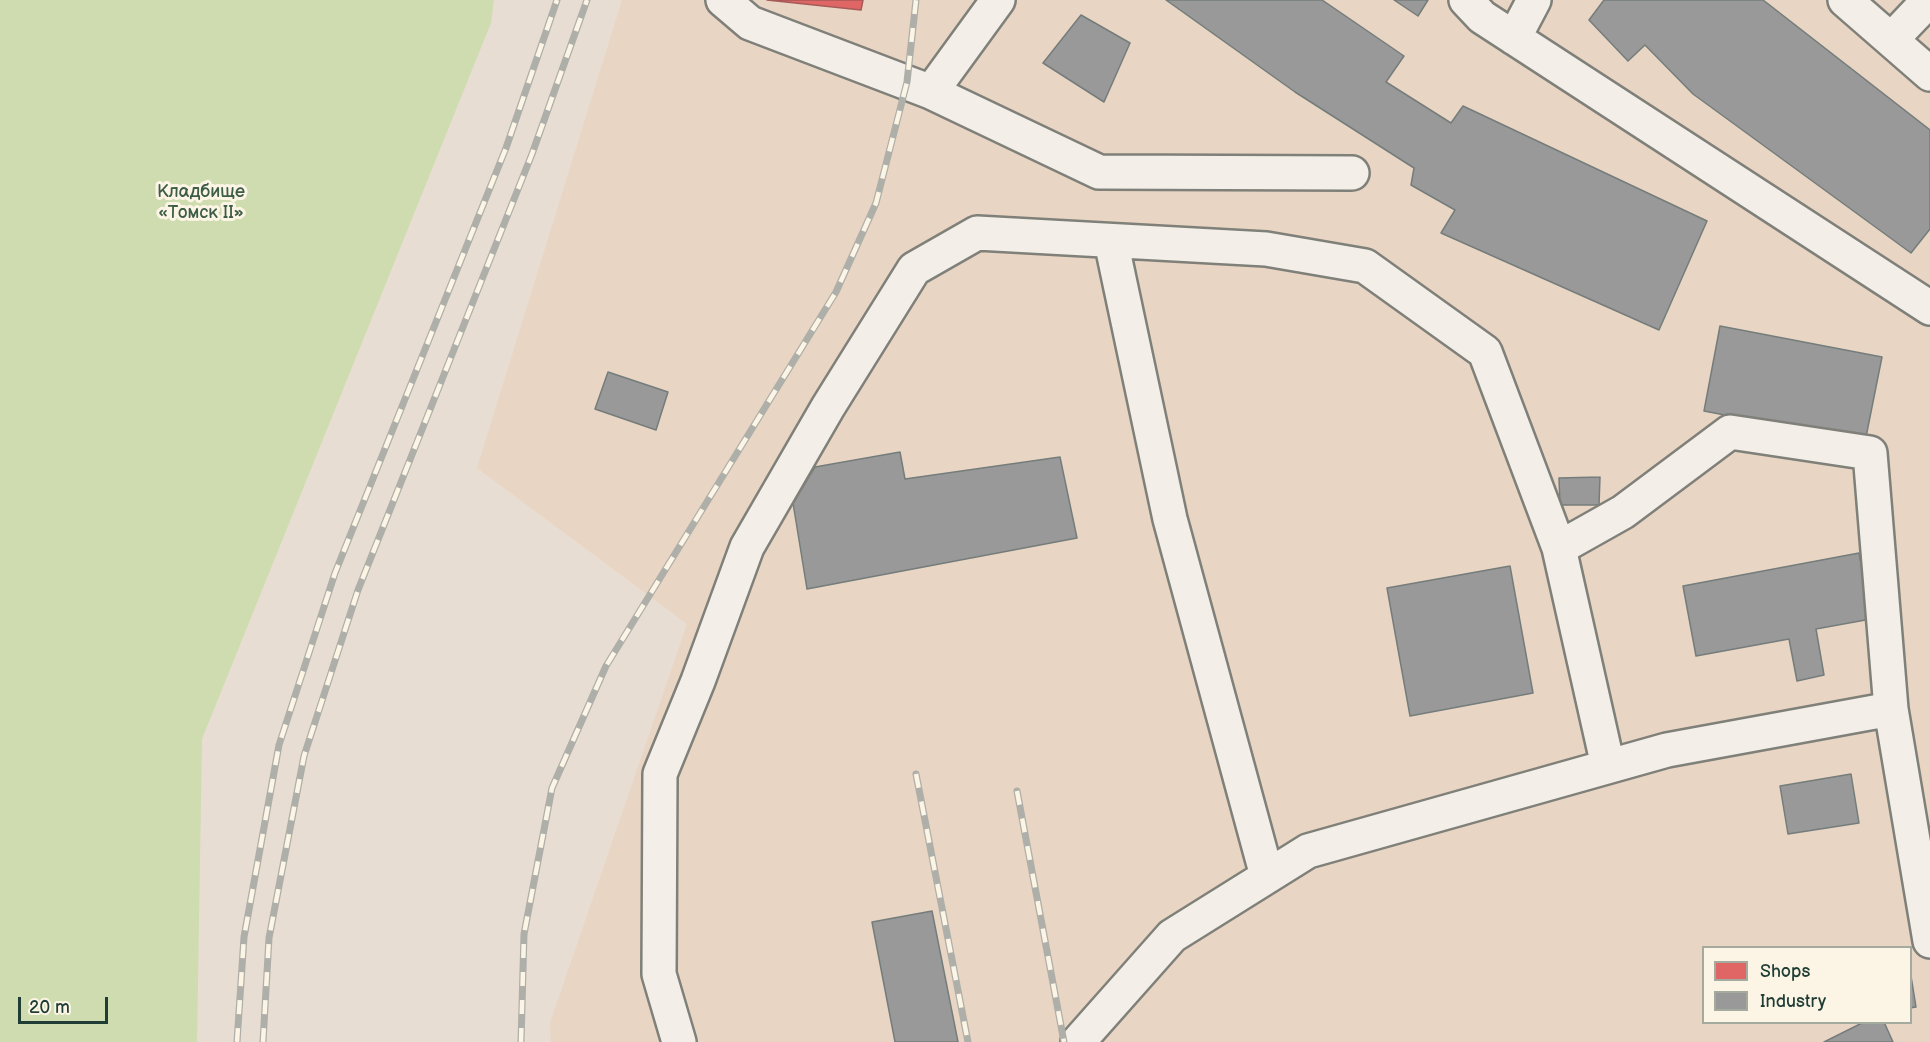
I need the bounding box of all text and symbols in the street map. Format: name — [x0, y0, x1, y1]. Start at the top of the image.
park label: Кладбище «Томск II» — [157, 181, 245, 224]
legend — [1702, 946, 1912, 1024]
text: Shops — [1760, 961, 1810, 982]
scale bar — [21, 985, 111, 1023]
text: Industry — [1760, 991, 1826, 1012]
text: 20 m — [29, 997, 70, 1018]

